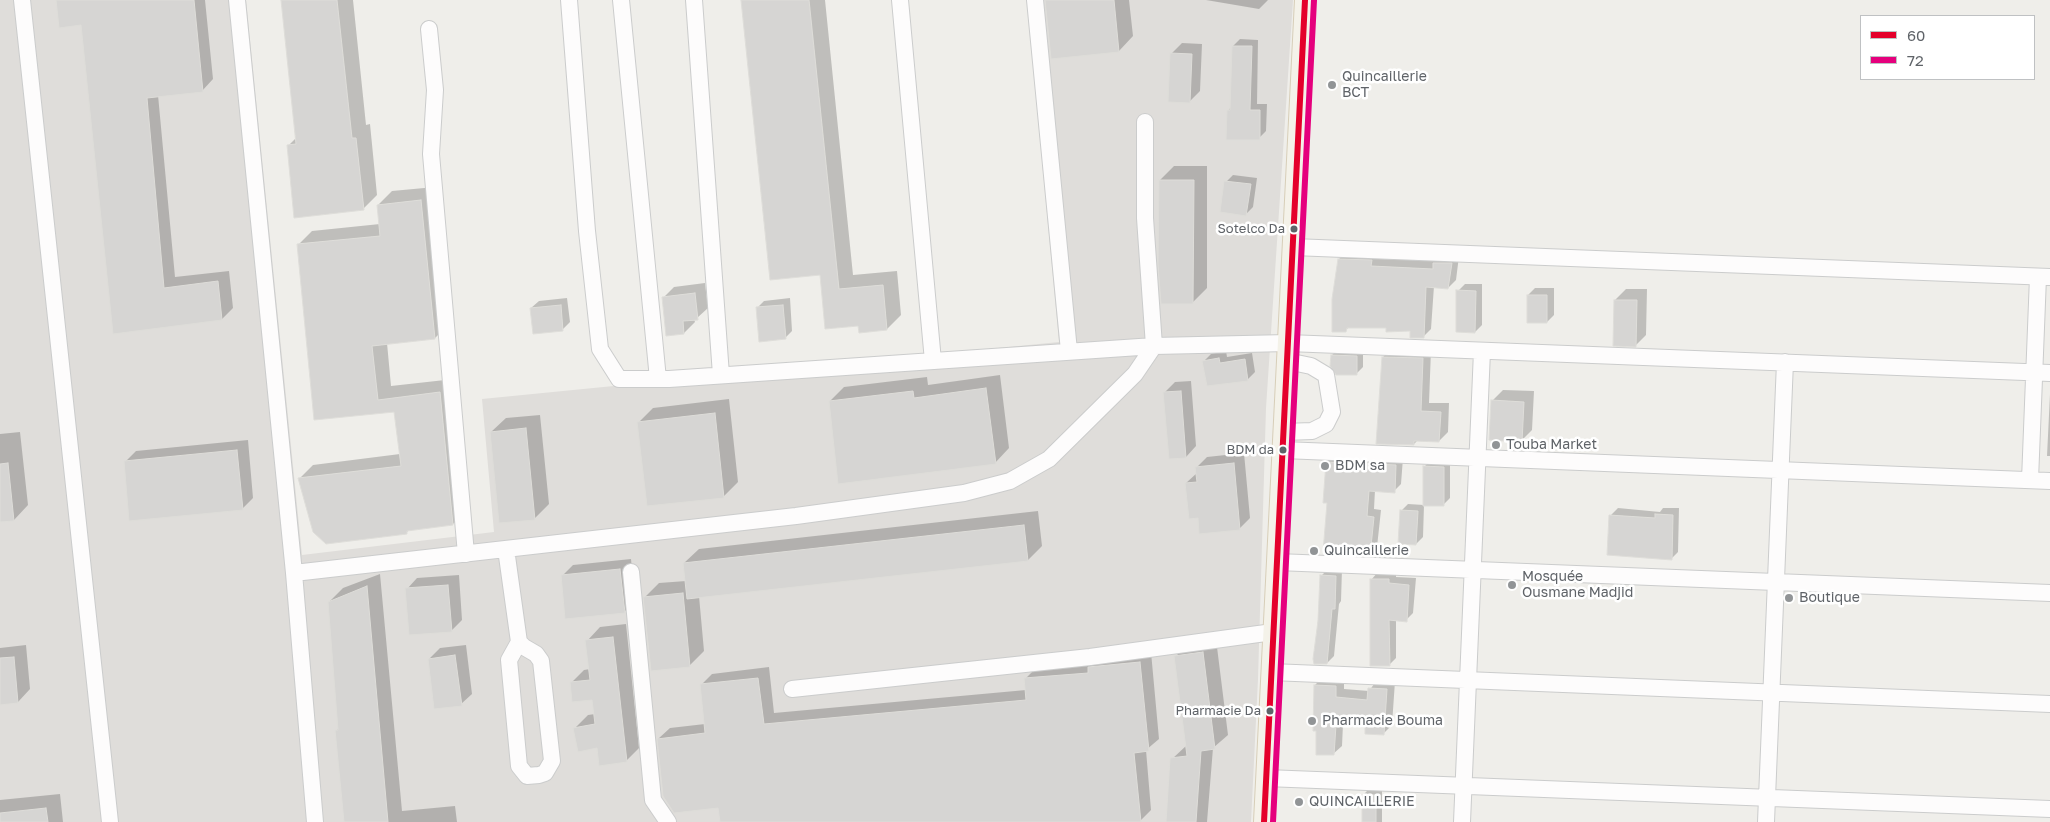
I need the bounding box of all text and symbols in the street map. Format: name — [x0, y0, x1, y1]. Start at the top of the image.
legend — [1860, 15, 2035, 80]
text: 60 — [1907, 26, 1925, 44]
text: 72 — [1907, 51, 1924, 69]
place label: Quincaillerie BCT — [1342, 69, 1427, 102]
marker: Quincaillerie BCT — [1326, 79, 1338, 91]
place label: Sotelco Da — [1218, 221, 1285, 237]
marker: Sotelco Da — [1289, 224, 1299, 234]
place label: Touba Market — [1506, 437, 1597, 453]
marker: Touba Market — [1490, 439, 1502, 451]
place label: BDM da — [1226, 442, 1274, 458]
marker: BDM da — [1278, 445, 1288, 455]
place label: BDM sa — [1335, 458, 1385, 474]
marker: BDM sa — [1319, 460, 1331, 472]
place label: Quincaillerie — [1324, 543, 1409, 559]
marker: Quincaillerie — [1308, 545, 1320, 557]
place label: Mosquée Ousmane Madjid — [1522, 569, 1633, 602]
marker: Mosquée Ousmane Madjid — [1506, 579, 1518, 591]
place label: Boutique — [1799, 590, 1860, 606]
marker: Boutique — [1783, 592, 1795, 604]
place label: Pharmacie Da — [1175, 703, 1261, 719]
marker: Pharmacie Da — [1265, 706, 1275, 716]
place label: Pharmacie Bouma — [1322, 713, 1443, 729]
marker: Pharmacie Bouma — [1306, 715, 1318, 727]
place label: QUINCAILLERIE — [1309, 794, 1415, 810]
marker: QUINCAILLERIE — [1293, 796, 1305, 808]

